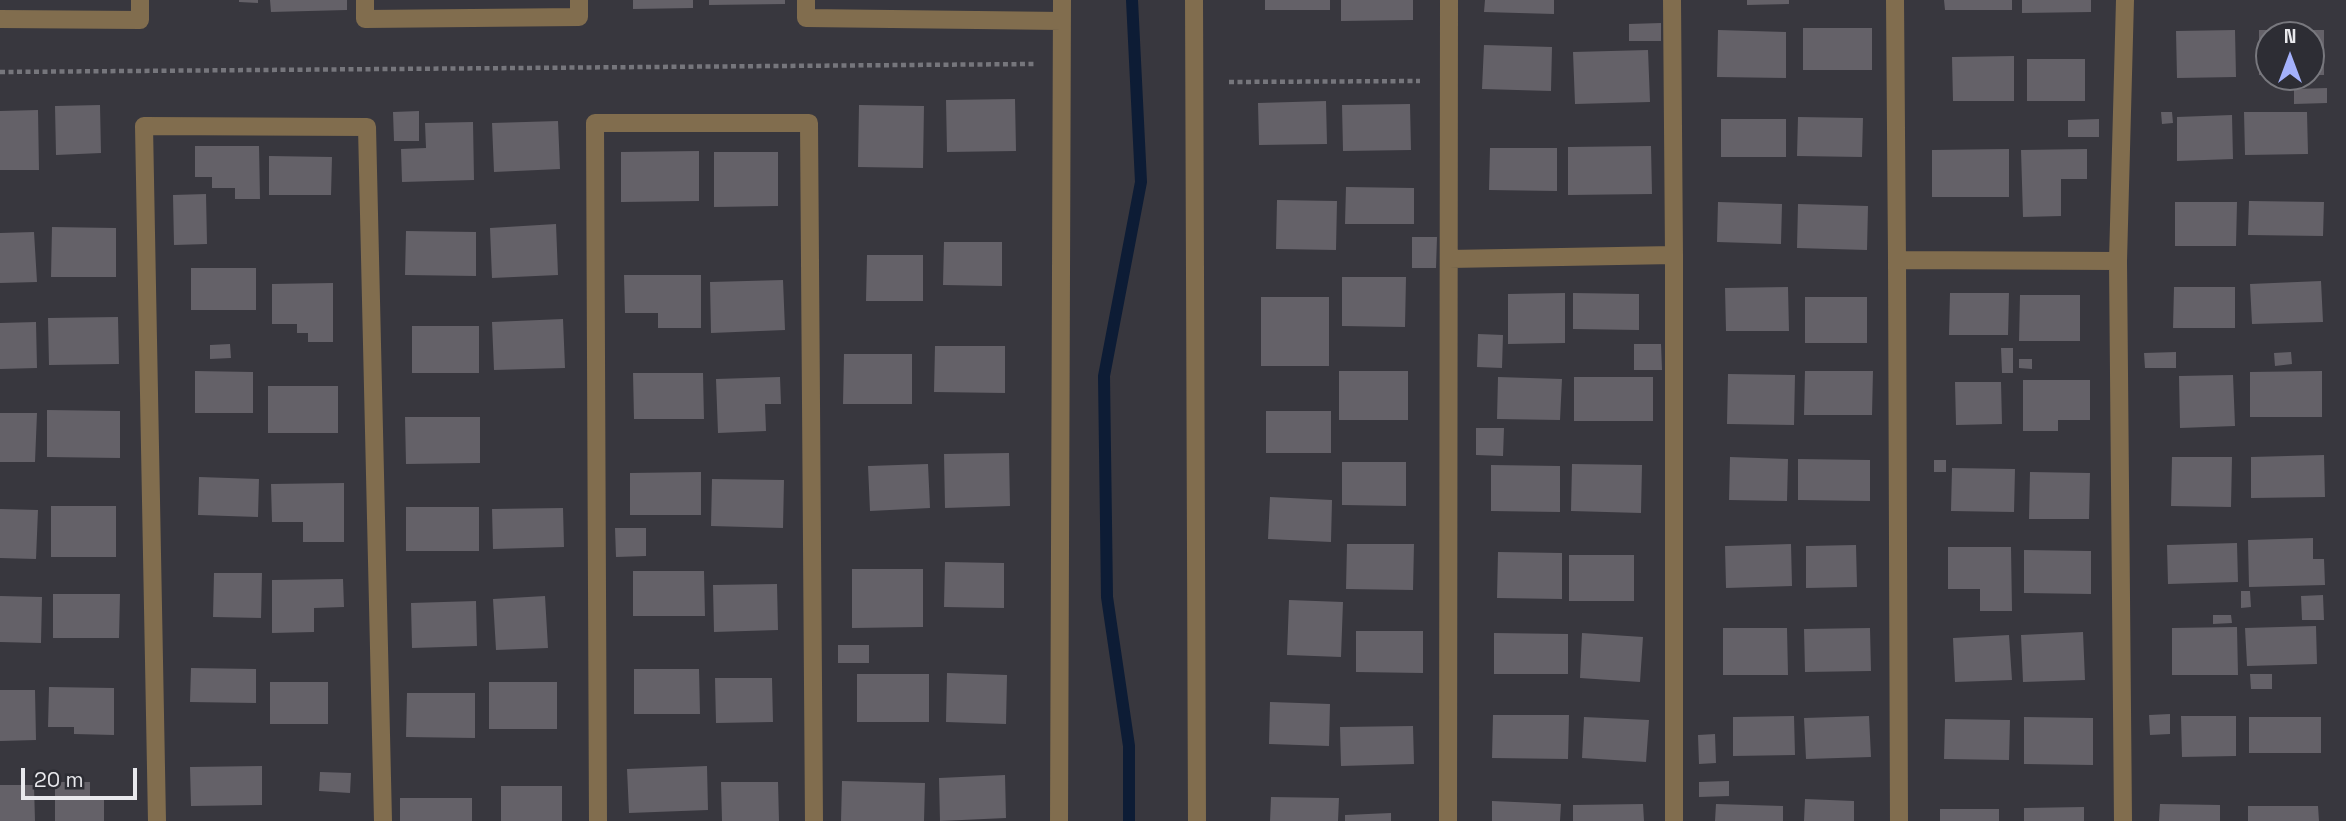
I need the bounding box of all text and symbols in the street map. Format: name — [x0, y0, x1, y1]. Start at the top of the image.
north arrow — [2255, 21, 2325, 91]
text: N — [2284, 24, 2296, 49]
scale bar — [24, 754, 140, 798]
text: 20 m — [34, 766, 84, 793]

